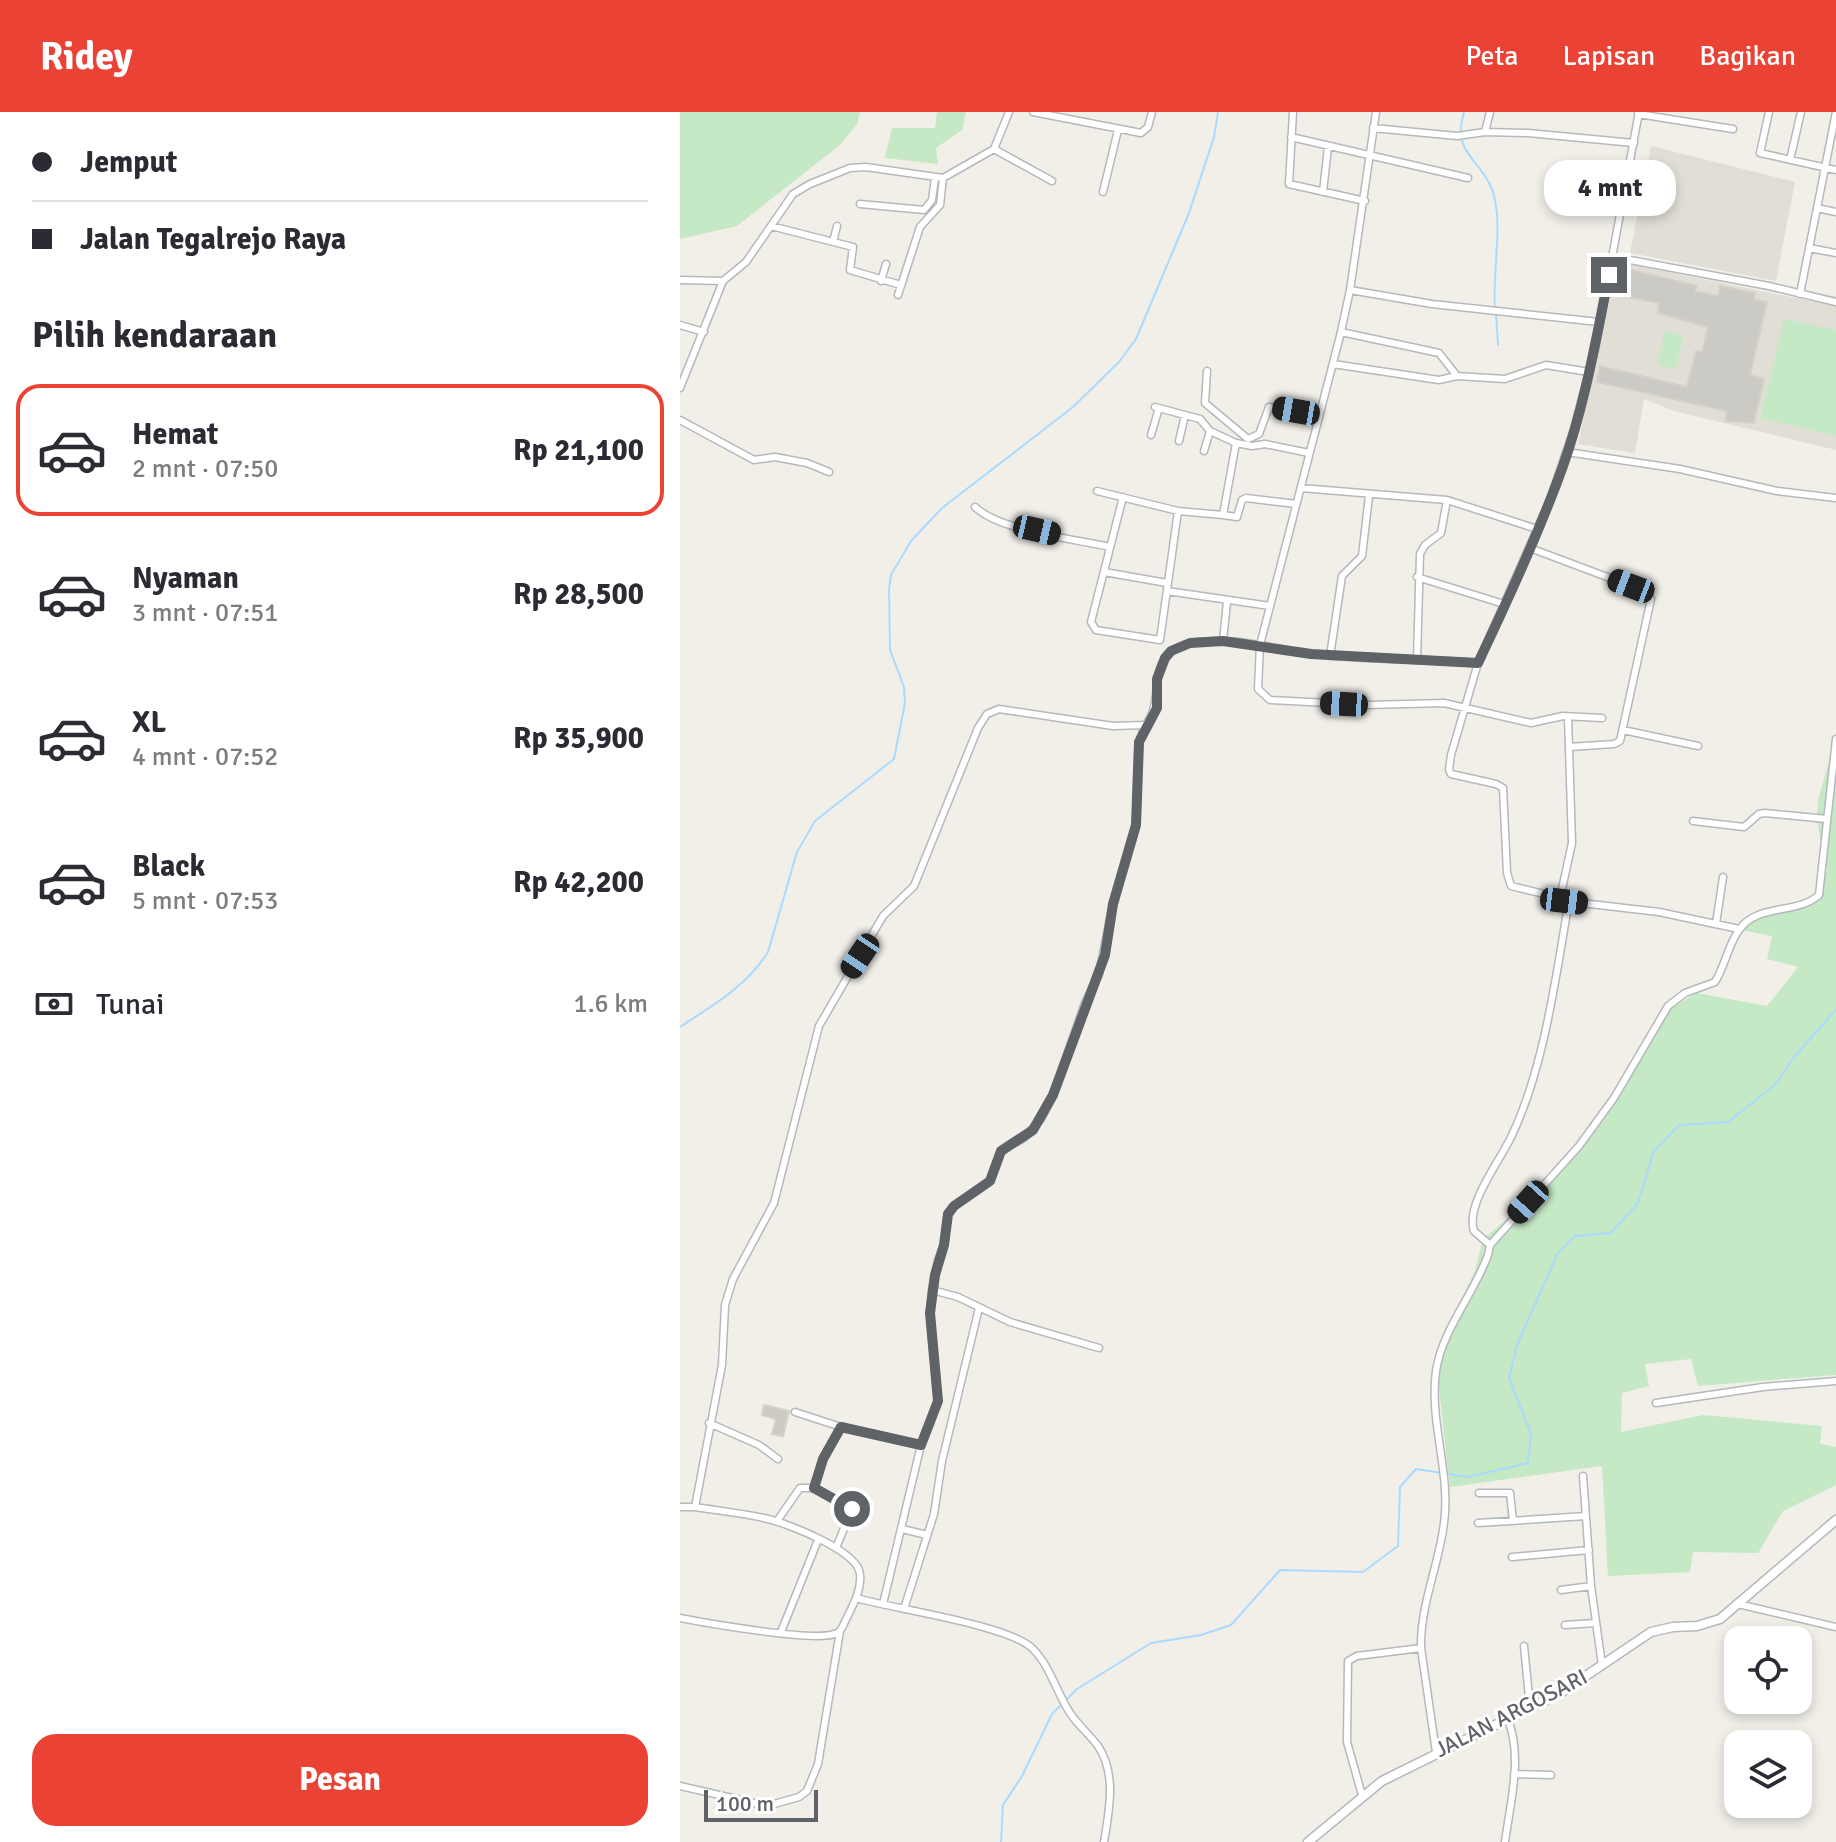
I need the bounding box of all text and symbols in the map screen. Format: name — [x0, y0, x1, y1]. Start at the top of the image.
text: Ridey — [40, 33, 133, 80]
text: Peta — [1465, 39, 1519, 73]
text: Lapisan — [1563, 39, 1655, 73]
text: Bagikan — [1699, 39, 1796, 73]
text: Jemput — [80, 144, 177, 181]
callout: 4 mnt — [1543, 159, 1675, 215]
text: 4 mnt — [1578, 172, 1642, 204]
text: Jalan Tegalrejo Raya — [80, 221, 346, 258]
route end — [1591, 257, 1627, 293]
text: Pilih kendaraan — [32, 313, 277, 358]
car — [1270, 395, 1322, 427]
icon: car — [36, 414, 108, 486]
text: Hemat — [132, 416, 218, 453]
text: Rp 21,100 — [513, 432, 644, 469]
text: 2 mnt · 07:50 — [132, 453, 278, 485]
car — [1011, 513, 1063, 547]
icon: car — [36, 558, 108, 630]
text: Nyaman — [132, 560, 239, 597]
car — [1604, 566, 1658, 606]
text: Rp 28,500 — [513, 576, 644, 613]
text: 3 mnt · 07:51 — [132, 597, 278, 629]
car — [1319, 691, 1369, 717]
icon: car — [36, 702, 108, 774]
text: XL — [132, 704, 166, 741]
text: Rp 35,900 — [513, 720, 644, 757]
text: 4 mnt · 07:52 — [132, 741, 278, 773]
icon: car — [36, 846, 108, 918]
text: Black — [132, 848, 205, 885]
text: Rp 42,200 — [513, 864, 644, 901]
text: 5 mnt · 07:53 — [132, 885, 278, 917]
car — [1539, 886, 1589, 916]
car — [837, 929, 883, 983]
icon: cash — [32, 982, 76, 1026]
text: Tunai — [96, 986, 164, 1023]
text: 1.6 km — [574, 988, 648, 1020]
car — [1503, 1176, 1553, 1228]
route start — [834, 1491, 870, 1527]
map controls — [1724, 1626, 1812, 1818]
button: locate — [1724, 1626, 1812, 1714]
street label: JALAN ARGOSARI — [1430, 1663, 1592, 1763]
button: layers — [1724, 1730, 1812, 1818]
button: Pesan — [32, 1734, 648, 1826]
scale bar — [704, 1786, 818, 1822]
text: 100 m — [716, 1790, 774, 1817]

